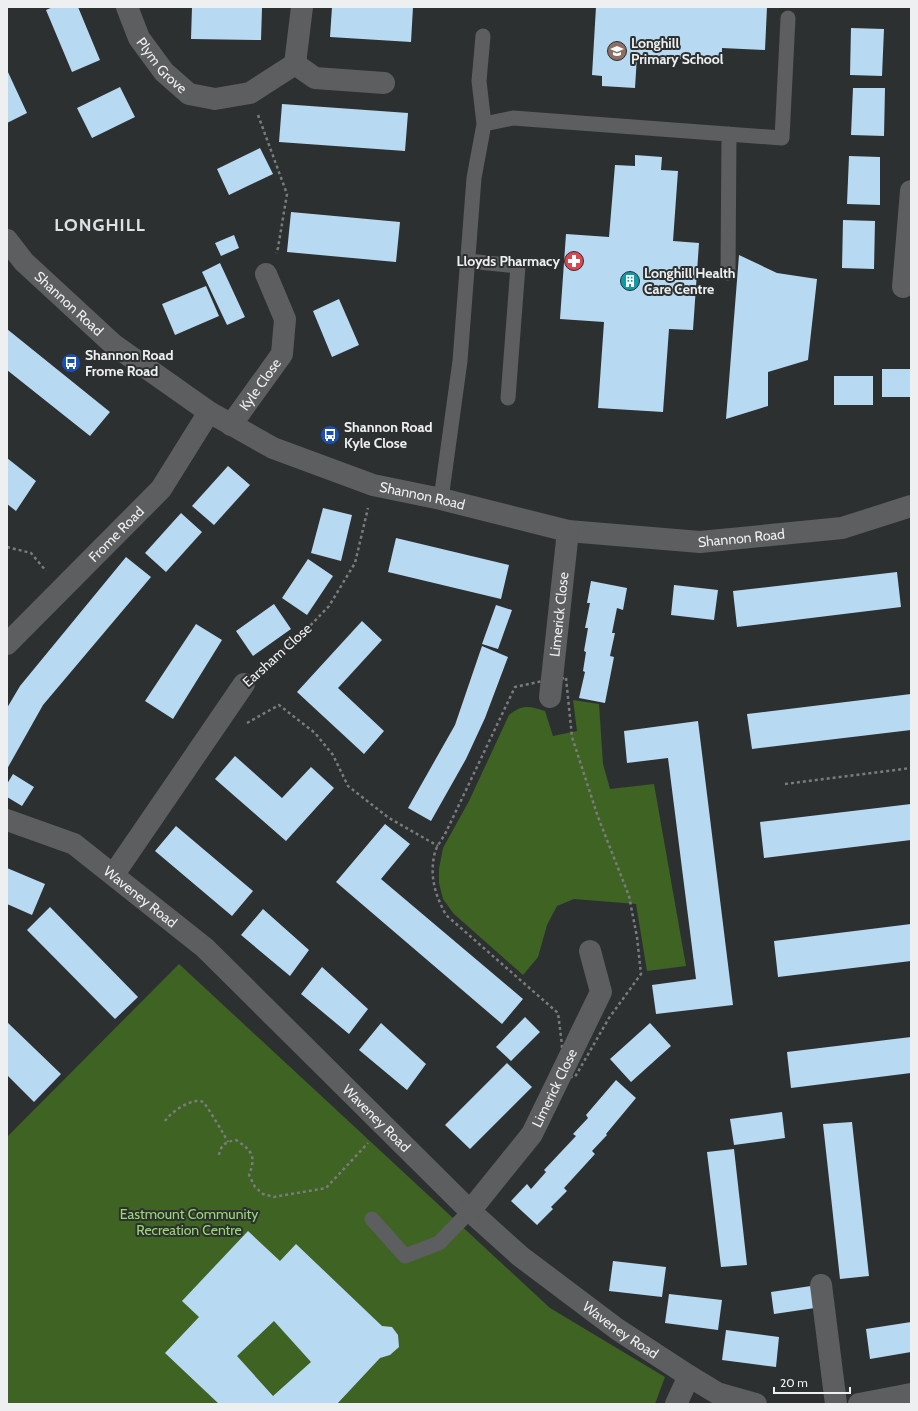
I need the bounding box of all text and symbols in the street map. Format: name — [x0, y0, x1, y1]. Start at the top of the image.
street label: Plym Grove — [133, 34, 191, 97]
place label: Longhill Primary School — [631, 34, 724, 68]
school or university icon: Longhill Primary School — [606, 40, 628, 62]
district label: LONGHILL — [54, 214, 146, 236]
pharmacy icon: Lloyds Pharmacy — [563, 250, 585, 272]
place label: Lloyds Pharmacy — [457, 252, 560, 270]
place label: Longhill Health Care Centre — [644, 264, 736, 298]
street label: Shannon Road — [31, 267, 107, 340]
building icon: Longhill Health Care Centre — [619, 270, 641, 292]
place label: Shannon Road Frome Road — [85, 346, 173, 380]
bus stop icon: Shannon Road Frome Road — [60, 352, 82, 374]
street label: Kyle Close — [235, 355, 285, 414]
place label: Shannon Road Kyle Close — [344, 418, 432, 452]
bus stop icon: Shannon Road Kyle Close — [319, 424, 341, 446]
street label: Shannon Road — [378, 478, 467, 514]
street label: Frome Road — [85, 502, 148, 566]
street label: Shannon Road — [697, 525, 786, 551]
street label: Limerick Close — [545, 571, 572, 658]
street label: Earsham Close — [239, 619, 315, 691]
street label: Waveney Road — [100, 862, 181, 931]
street label: Limerick Close — [528, 1046, 581, 1130]
street label: Waveney Road — [339, 1081, 414, 1156]
park label: Eastmount Community Recreation Centre — [120, 1205, 258, 1239]
street label: Waveney Road — [579, 1297, 662, 1363]
scale bar — [774, 1369, 850, 1395]
text: 20 m — [780, 1375, 808, 1390]

